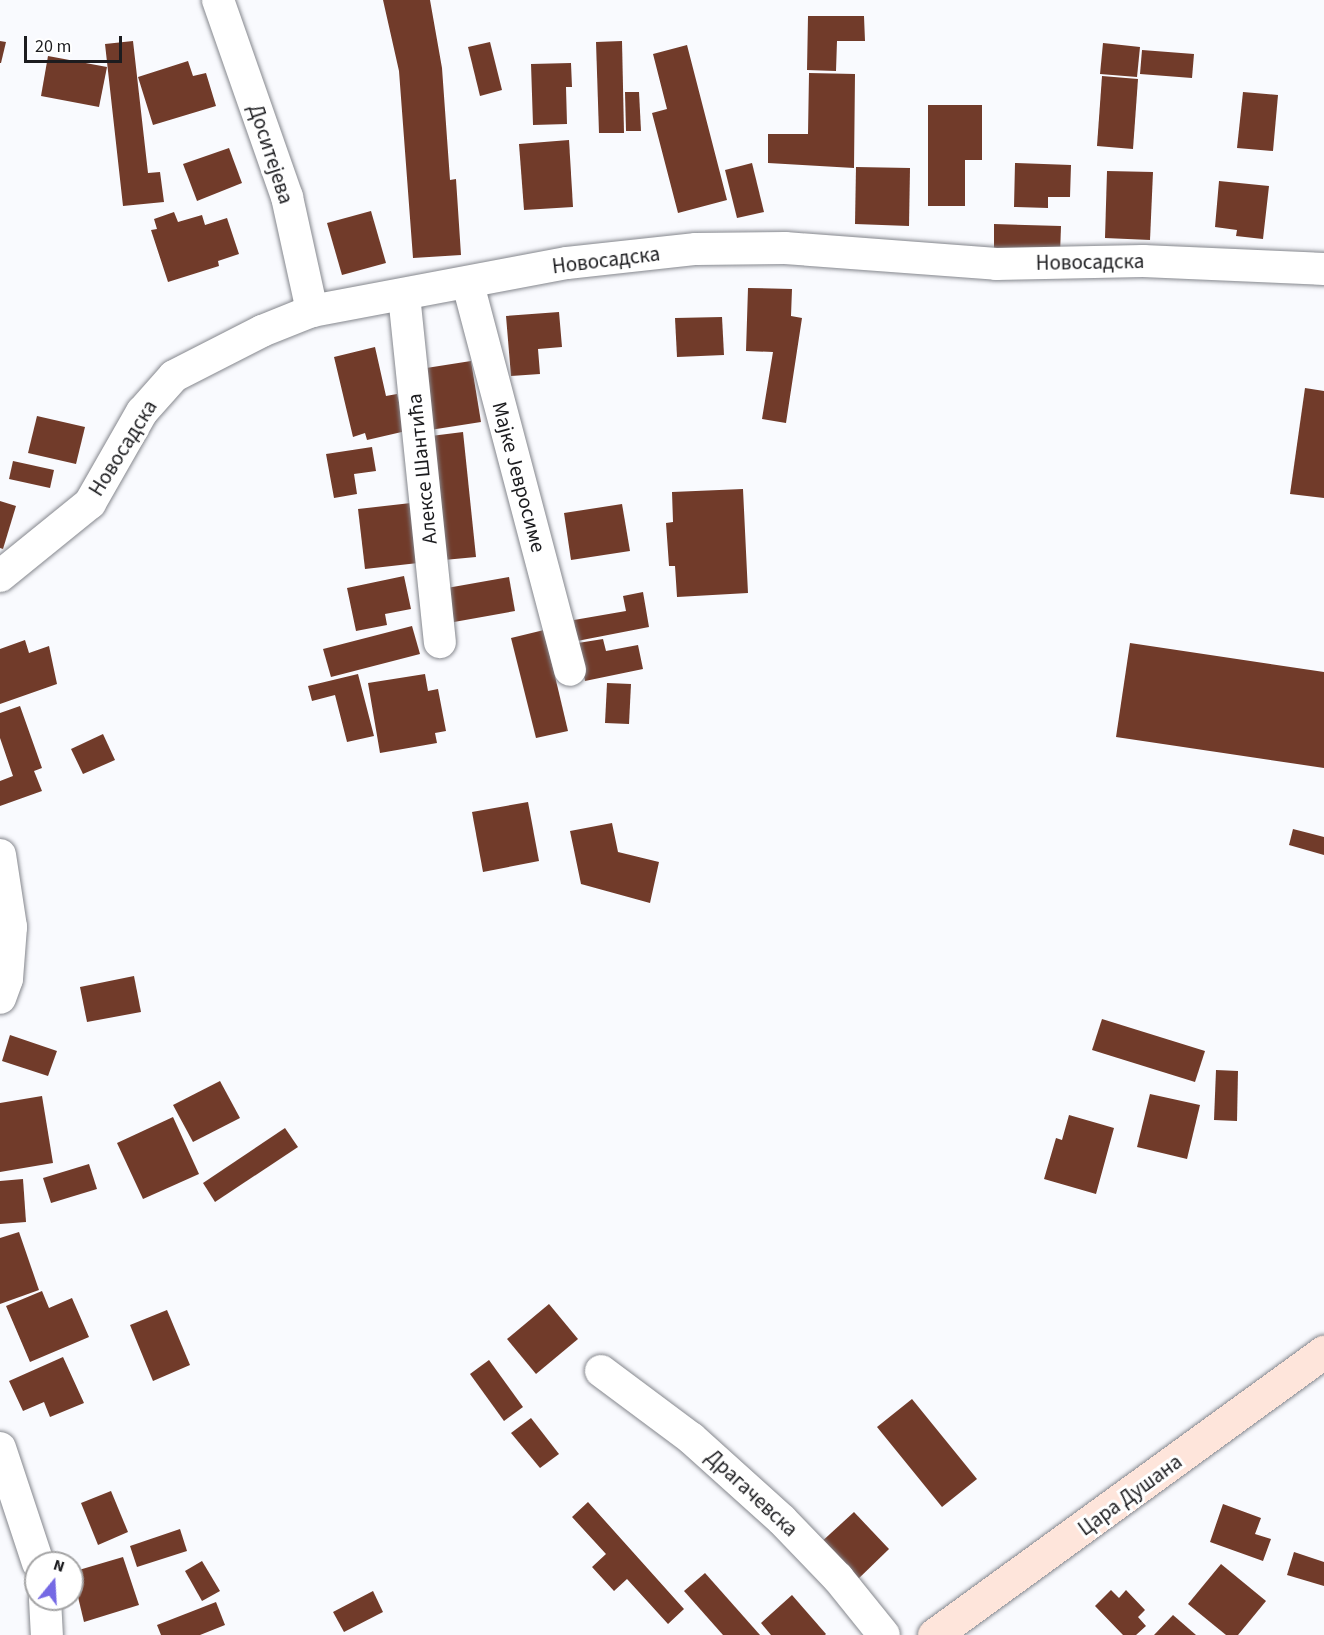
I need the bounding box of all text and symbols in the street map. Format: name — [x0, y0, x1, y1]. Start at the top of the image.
scale bar — [27, 24, 124, 62]
text: 20 m — [35, 34, 71, 59]
street label: Доситејева — [243, 101, 299, 207]
street label: Новосадска — [551, 241, 661, 279]
street label: Новосадска — [1035, 248, 1145, 276]
street label: Алексе Шантића — [402, 392, 442, 546]
street label: Новосадска — [84, 395, 162, 501]
street label: Мајке Јевросиме — [487, 399, 551, 555]
street label: Драгачевска — [701, 1444, 803, 1542]
street label: Цара Душана — [1073, 1449, 1187, 1541]
north arrow — [24, 1551, 84, 1611]
text: N — [50, 1554, 67, 1578]

